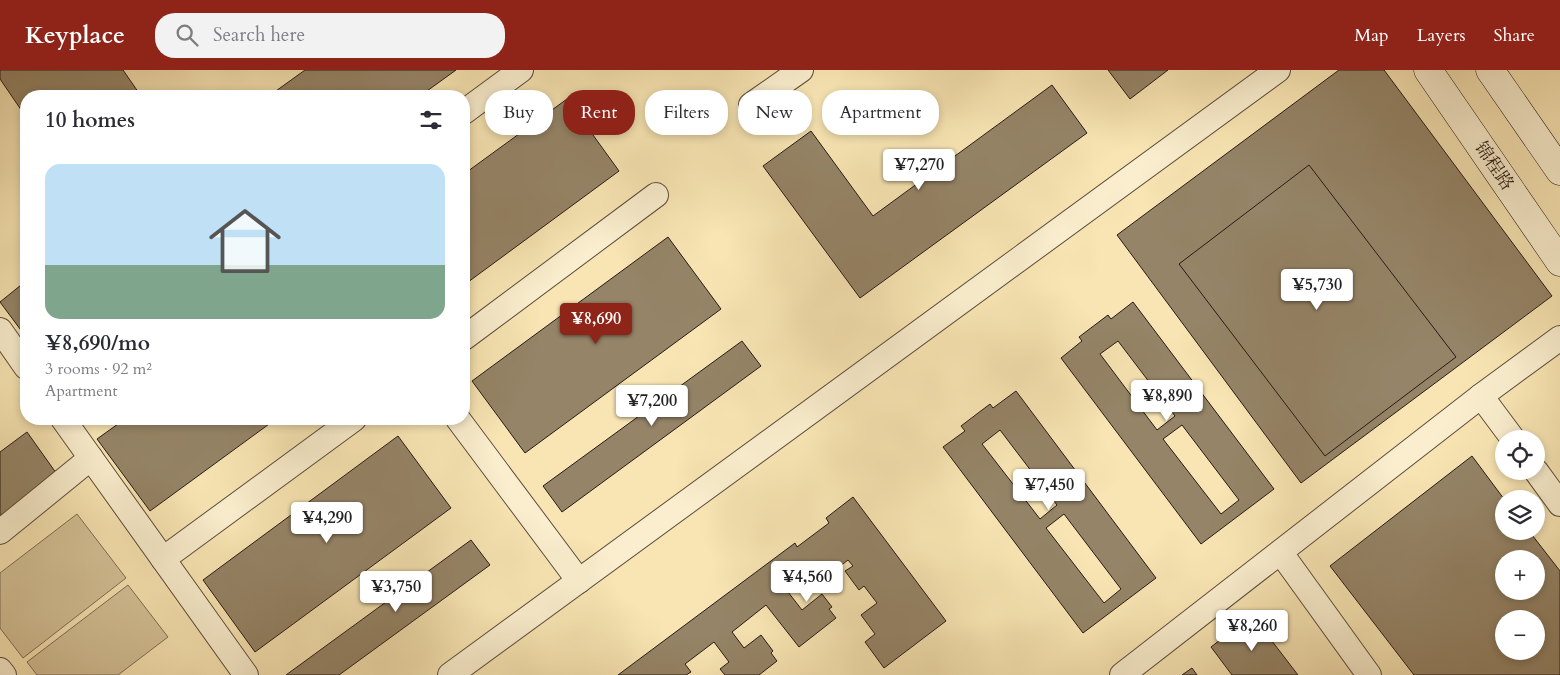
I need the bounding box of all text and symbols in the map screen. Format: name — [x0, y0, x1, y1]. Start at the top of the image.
search box — [155, 13, 505, 58]
text: Keyplace — [25, 19, 125, 52]
icon: search — [173, 21, 201, 49]
text: Search here — [213, 22, 305, 48]
text: Map — [1354, 23, 1389, 48]
text: Layers — [1417, 23, 1466, 48]
text: Share — [1494, 23, 1535, 48]
chip: Buy — [485, 90, 553, 135]
chip: Rent — [563, 90, 635, 135]
chip: Filters — [645, 90, 728, 135]
chip: New — [738, 90, 812, 135]
chip: Apartment — [822, 90, 939, 135]
text: 10 homes — [45, 106, 135, 135]
icon: filters — [417, 106, 445, 134]
street label: 锦程路 — [1469, 137, 1519, 195]
pin: ¥7,270 — [878, 148, 960, 191]
text: ¥7,270 — [894, 154, 944, 176]
icon: home — [200, 196, 290, 286]
pin: ¥5,730 — [1276, 268, 1358, 311]
text: ¥5,730 — [1292, 274, 1342, 296]
pin: ¥8,690 — [555, 302, 637, 345]
text: ¥8,690 — [571, 308, 621, 330]
text: ¥8,690/mo — [45, 329, 150, 358]
text: 3 rooms · 92 m² — [45, 358, 152, 380]
text: Apartment — [45, 380, 118, 402]
pin: ¥8,890 — [1126, 380, 1208, 422]
pin: ¥7,200 — [611, 384, 693, 427]
text: ¥8,890 — [1142, 385, 1192, 407]
text: ¥7,200 — [627, 390, 677, 412]
map controls — [1495, 430, 1545, 660]
button: locate — [1495, 430, 1545, 480]
pin: ¥7,450 — [1008, 468, 1090, 511]
text: ¥7,450 — [1024, 474, 1074, 496]
button: layers — [1495, 490, 1545, 540]
pin: ¥4,290 — [286, 502, 368, 544]
text: ¥4,290 — [302, 507, 352, 529]
button: + — [1495, 550, 1545, 600]
pin: ¥4,560 — [766, 560, 848, 603]
text: ¥4,560 — [782, 566, 832, 588]
pin: ¥3,750 — [355, 570, 437, 613]
text: ¥3,750 — [371, 576, 421, 598]
pin: ¥8,260 — [1211, 610, 1293, 652]
button: − — [1495, 610, 1545, 660]
text: ¥8,260 — [1227, 615, 1277, 637]

